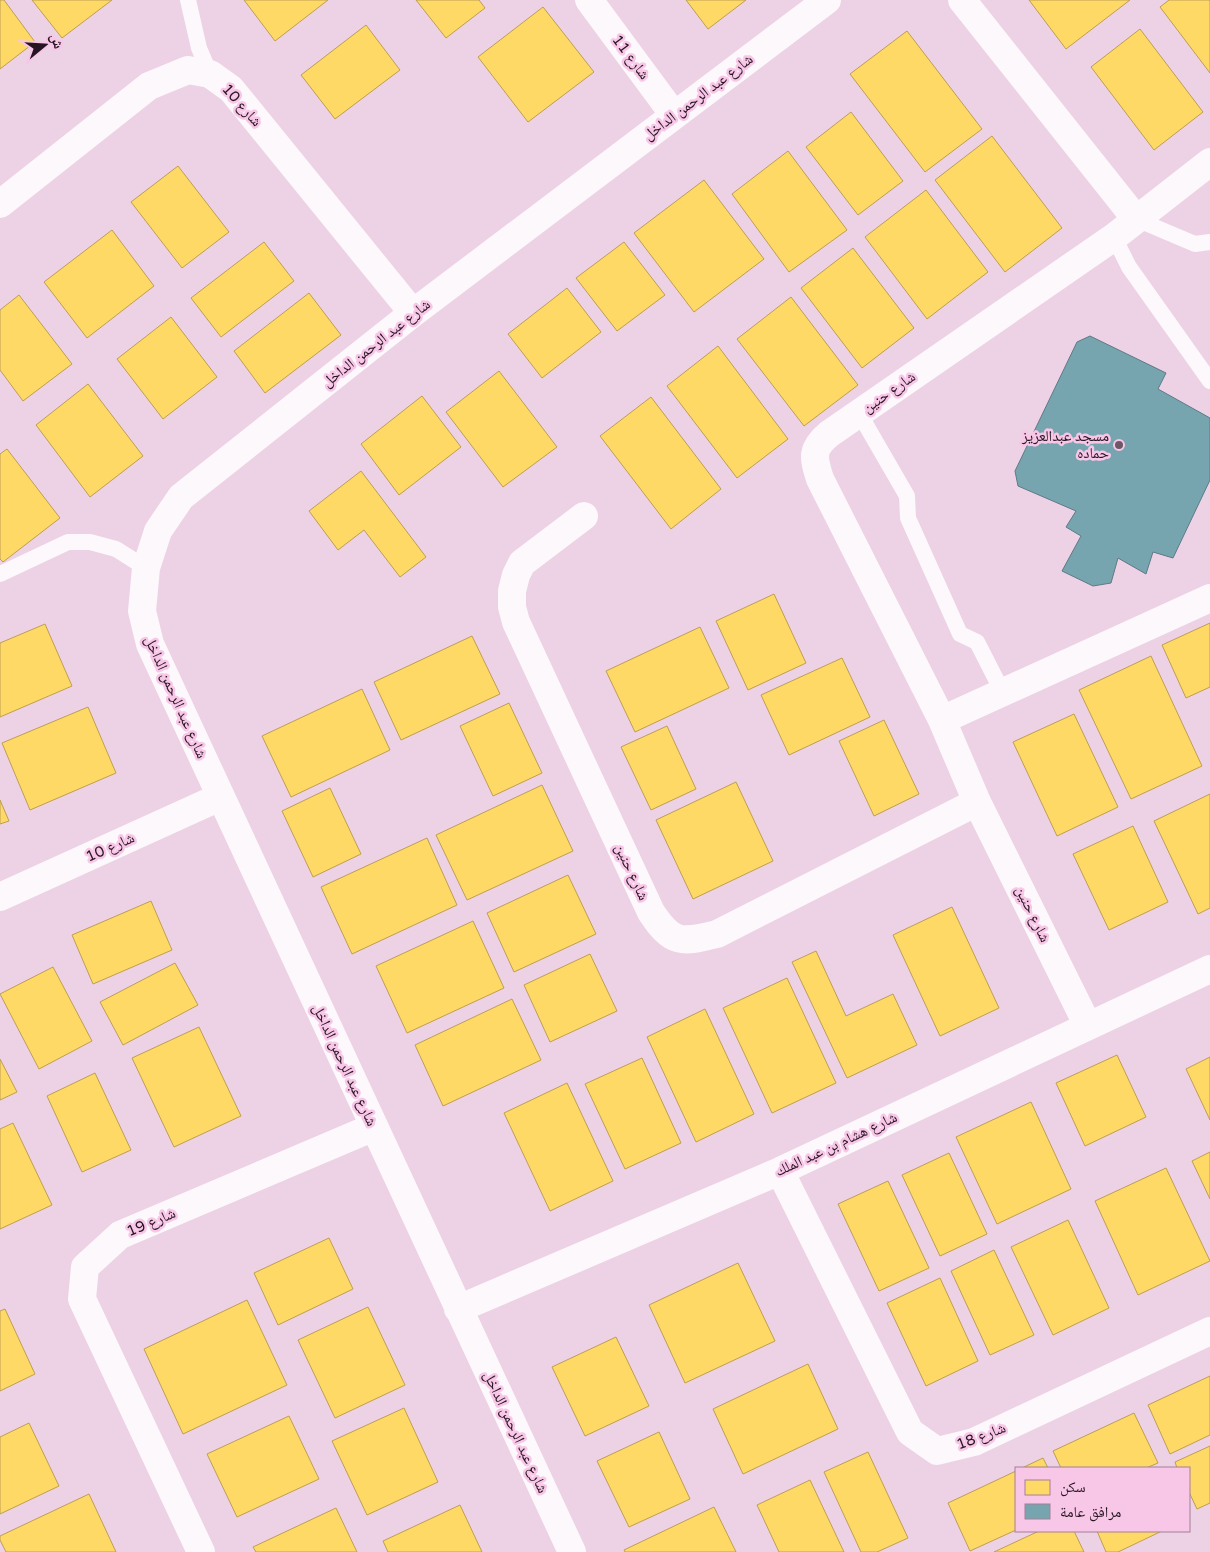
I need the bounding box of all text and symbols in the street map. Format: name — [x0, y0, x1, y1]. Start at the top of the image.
north arrow — [20, 20, 70, 70]
text: ش — [47, 31, 67, 51]
street label: شارع 11 — [608, 31, 654, 84]
street label: شارع عبد الرحمن الداخل — [640, 50, 757, 145]
street label: شارع 10 — [217, 80, 266, 131]
street label: شارع عبد الرحمن الداخل — [318, 295, 434, 392]
street label: شارع حنين — [859, 367, 920, 418]
place label: مسجد عبدالعزيز حماده — [1021, 427, 1109, 462]
marker: مسجد عبدالعزيز حماده — [1113, 439, 1125, 451]
street label: شارع عبد الرحمن الداخل — [140, 633, 211, 762]
street label: شارع 10 — [83, 828, 138, 867]
street label: شارع حنين — [610, 841, 653, 904]
street label: شارع حنين — [1011, 883, 1054, 946]
street label: شارع عبد الرحمن الداخل — [308, 1001, 381, 1129]
street label: شارع هشام بن عبد الملك — [772, 1108, 900, 1181]
street label: شارع 19 — [124, 1204, 179, 1241]
street label: شارع عبد الرحمن الداخل — [479, 1368, 552, 1496]
street label: شارع 18 — [954, 1418, 1009, 1455]
legend — [1015, 1467, 1190, 1532]
text: سكن — [1060, 1478, 1086, 1497]
text: مرافق عامة — [1060, 1503, 1121, 1522]

